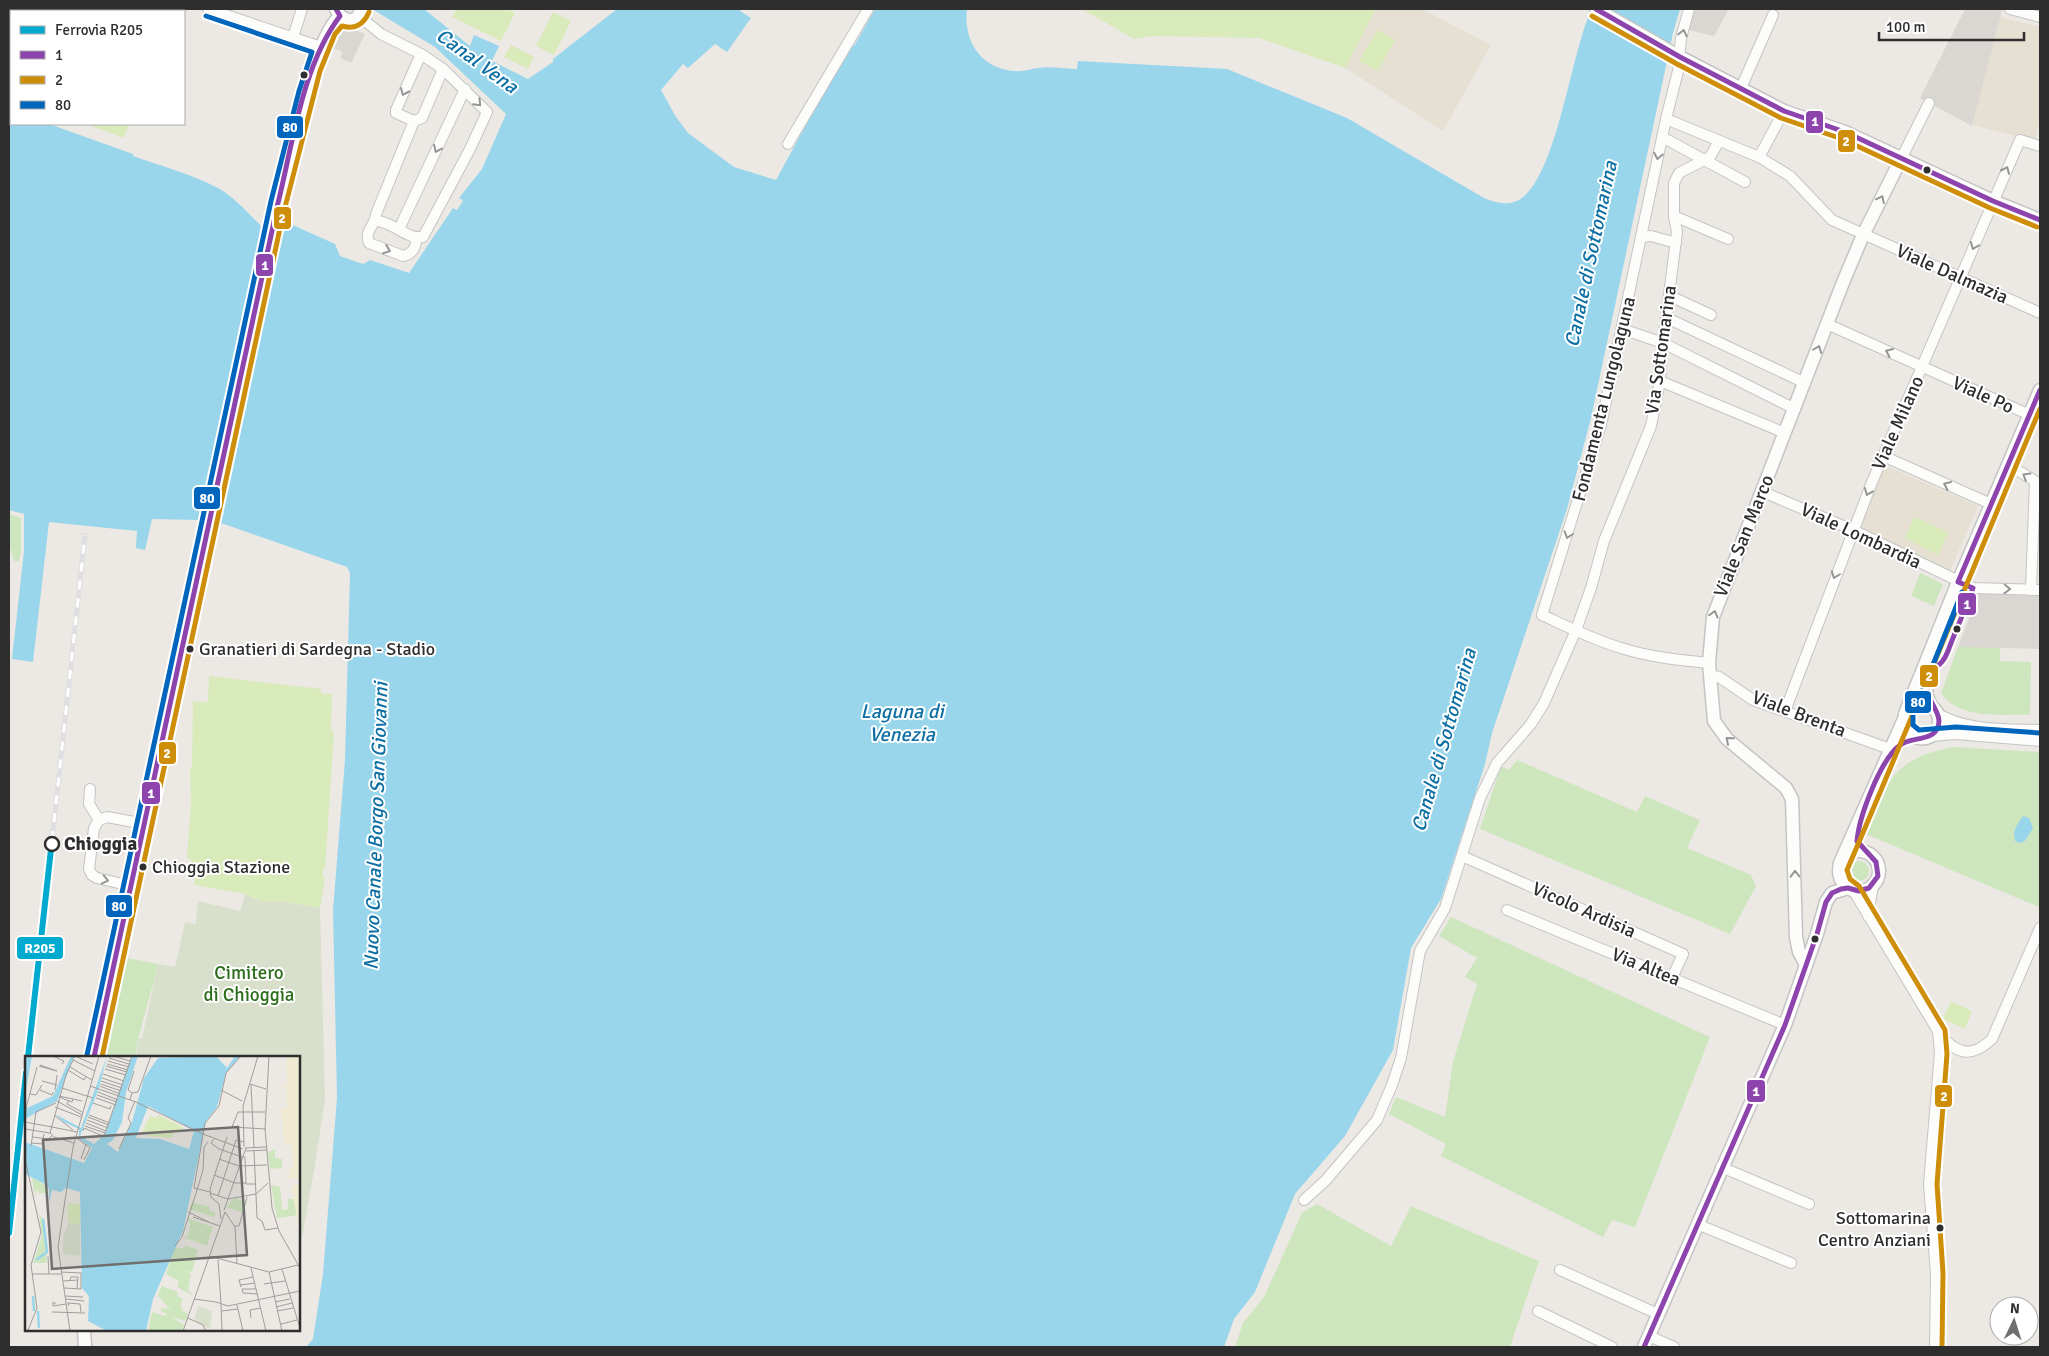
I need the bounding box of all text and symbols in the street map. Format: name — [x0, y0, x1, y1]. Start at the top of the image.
legend — [10, 10, 185, 125]
scale bar — [1879, 10, 2024, 42]
text: 100 m — [1886, 18, 1926, 36]
text: Ferrovia R205 — [55, 21, 143, 39]
water label: Canal Vena — [431, 23, 523, 100]
one-way arrow — [1677, 28, 1688, 37]
text: 1 — [55, 46, 63, 64]
unlabelled marker — [299, 70, 309, 80]
text: 2 — [55, 71, 63, 89]
one-way arrow — [399, 87, 410, 96]
text: 80 — [55, 96, 71, 114]
one-way arrow — [472, 97, 481, 106]
line badge: 1 — [1805, 110, 1824, 134]
text: 1 — [1811, 113, 1819, 130]
line badge: 80 — [276, 115, 304, 139]
text: 80 — [282, 119, 298, 136]
line badge: 2 — [1837, 129, 1856, 153]
text: 2 — [1842, 133, 1850, 150]
one-way arrow — [433, 144, 443, 153]
one-way arrow — [1654, 151, 1664, 160]
water label: Canale di Sottomarina — [1559, 158, 1623, 349]
unlabelled marker — [1922, 165, 1932, 175]
one-way arrow — [2000, 166, 2011, 175]
one-way arrow — [1875, 195, 1885, 204]
line badge: 2 — [273, 206, 292, 230]
text: 2 — [278, 210, 286, 227]
street label: Viale Dalmazia — [1892, 239, 2012, 309]
one-way arrow — [1970, 241, 1980, 250]
one-way arrow — [382, 244, 390, 254]
line badge: 1 — [255, 253, 274, 277]
text: 1 — [261, 257, 269, 274]
street label: Via Sottomarina — [1640, 284, 1682, 416]
street label: Fondamenta Lungolaguna — [1567, 294, 1641, 504]
one-way arrow — [1812, 345, 1822, 354]
one-way arrow — [1885, 348, 1894, 359]
street label: Viale Po — [1948, 371, 2018, 419]
street label: Viale Milano — [1867, 372, 1929, 474]
street label: Viale San Marco — [1709, 471, 1779, 601]
one-way arrow — [2023, 473, 2032, 482]
one-way arrow — [1943, 480, 1952, 491]
line badge: 80 — [193, 486, 221, 510]
one-way arrow — [1864, 487, 1874, 495]
text: 80 — [199, 490, 215, 507]
street label: Viale Lombardia — [1797, 498, 1925, 574]
one-way arrow — [1564, 530, 1574, 538]
one-way arrow — [1831, 571, 1841, 579]
one-way arrow — [2004, 584, 2011, 594]
line badge: 1 — [1957, 592, 1977, 616]
text: 1 — [1963, 596, 1971, 613]
one-way arrow — [1709, 611, 1719, 619]
unlabelled marker — [1952, 624, 1962, 634]
place label: Granatieri di Sardegna - Stadio — [199, 638, 435, 660]
marker: Granatieri di Sardegna - Stadio — [185, 644, 195, 654]
water label: Canale di Sottomarina — [1406, 645, 1482, 834]
line badge: 2 — [1919, 664, 1939, 688]
text: 2 — [1925, 668, 1933, 685]
water label: Nuovo Canale Borgo San Giovanni — [358, 680, 394, 970]
street label: Viale Brenta — [1749, 685, 1849, 743]
line badge: 80 — [1904, 690, 1932, 714]
text: 80 — [1910, 694, 1926, 711]
water label: Laguna di Venezia — [860, 699, 945, 747]
one-way arrow — [1726, 737, 1735, 746]
line badge: 2 — [158, 741, 177, 765]
text: 2 — [163, 745, 171, 762]
line badge: 1 — [141, 781, 161, 805]
text: 1 — [147, 785, 155, 802]
place label: Chioggia — [64, 832, 137, 856]
marker: Chioggia — [44, 836, 60, 852]
place label: Chioggia Stazione — [152, 856, 290, 878]
marker: Chioggia Stazione — [138, 862, 148, 872]
one-way arrow — [1789, 870, 1800, 878]
one-way arrow — [101, 874, 110, 885]
street label: Vicolo Ardisia — [1528, 876, 1640, 944]
line badge: 80 — [105, 894, 133, 918]
text: 80 — [111, 898, 127, 915]
unlabelled marker — [1810, 934, 1820, 944]
line badge: R205 — [16, 936, 64, 960]
text: R205 — [24, 940, 56, 957]
street label: Via Altea — [1608, 942, 1684, 992]
park label: Cimitero di Chioggia — [204, 961, 294, 1007]
inset map — [25, 1056, 300, 1331]
line badge: 1 — [1746, 1079, 1766, 1103]
text: 1 — [1752, 1083, 1760, 1100]
line badge: 2 — [1934, 1084, 1953, 1108]
text: 2 — [1940, 1088, 1948, 1105]
place label: Sottomarina Centro Anziani — [1818, 1207, 1931, 1251]
marker: Sottomarina Centro Anziani — [1935, 1223, 1945, 1233]
north arrow — [1989, 1296, 2039, 1346]
text: N — [2009, 1300, 2020, 1317]

